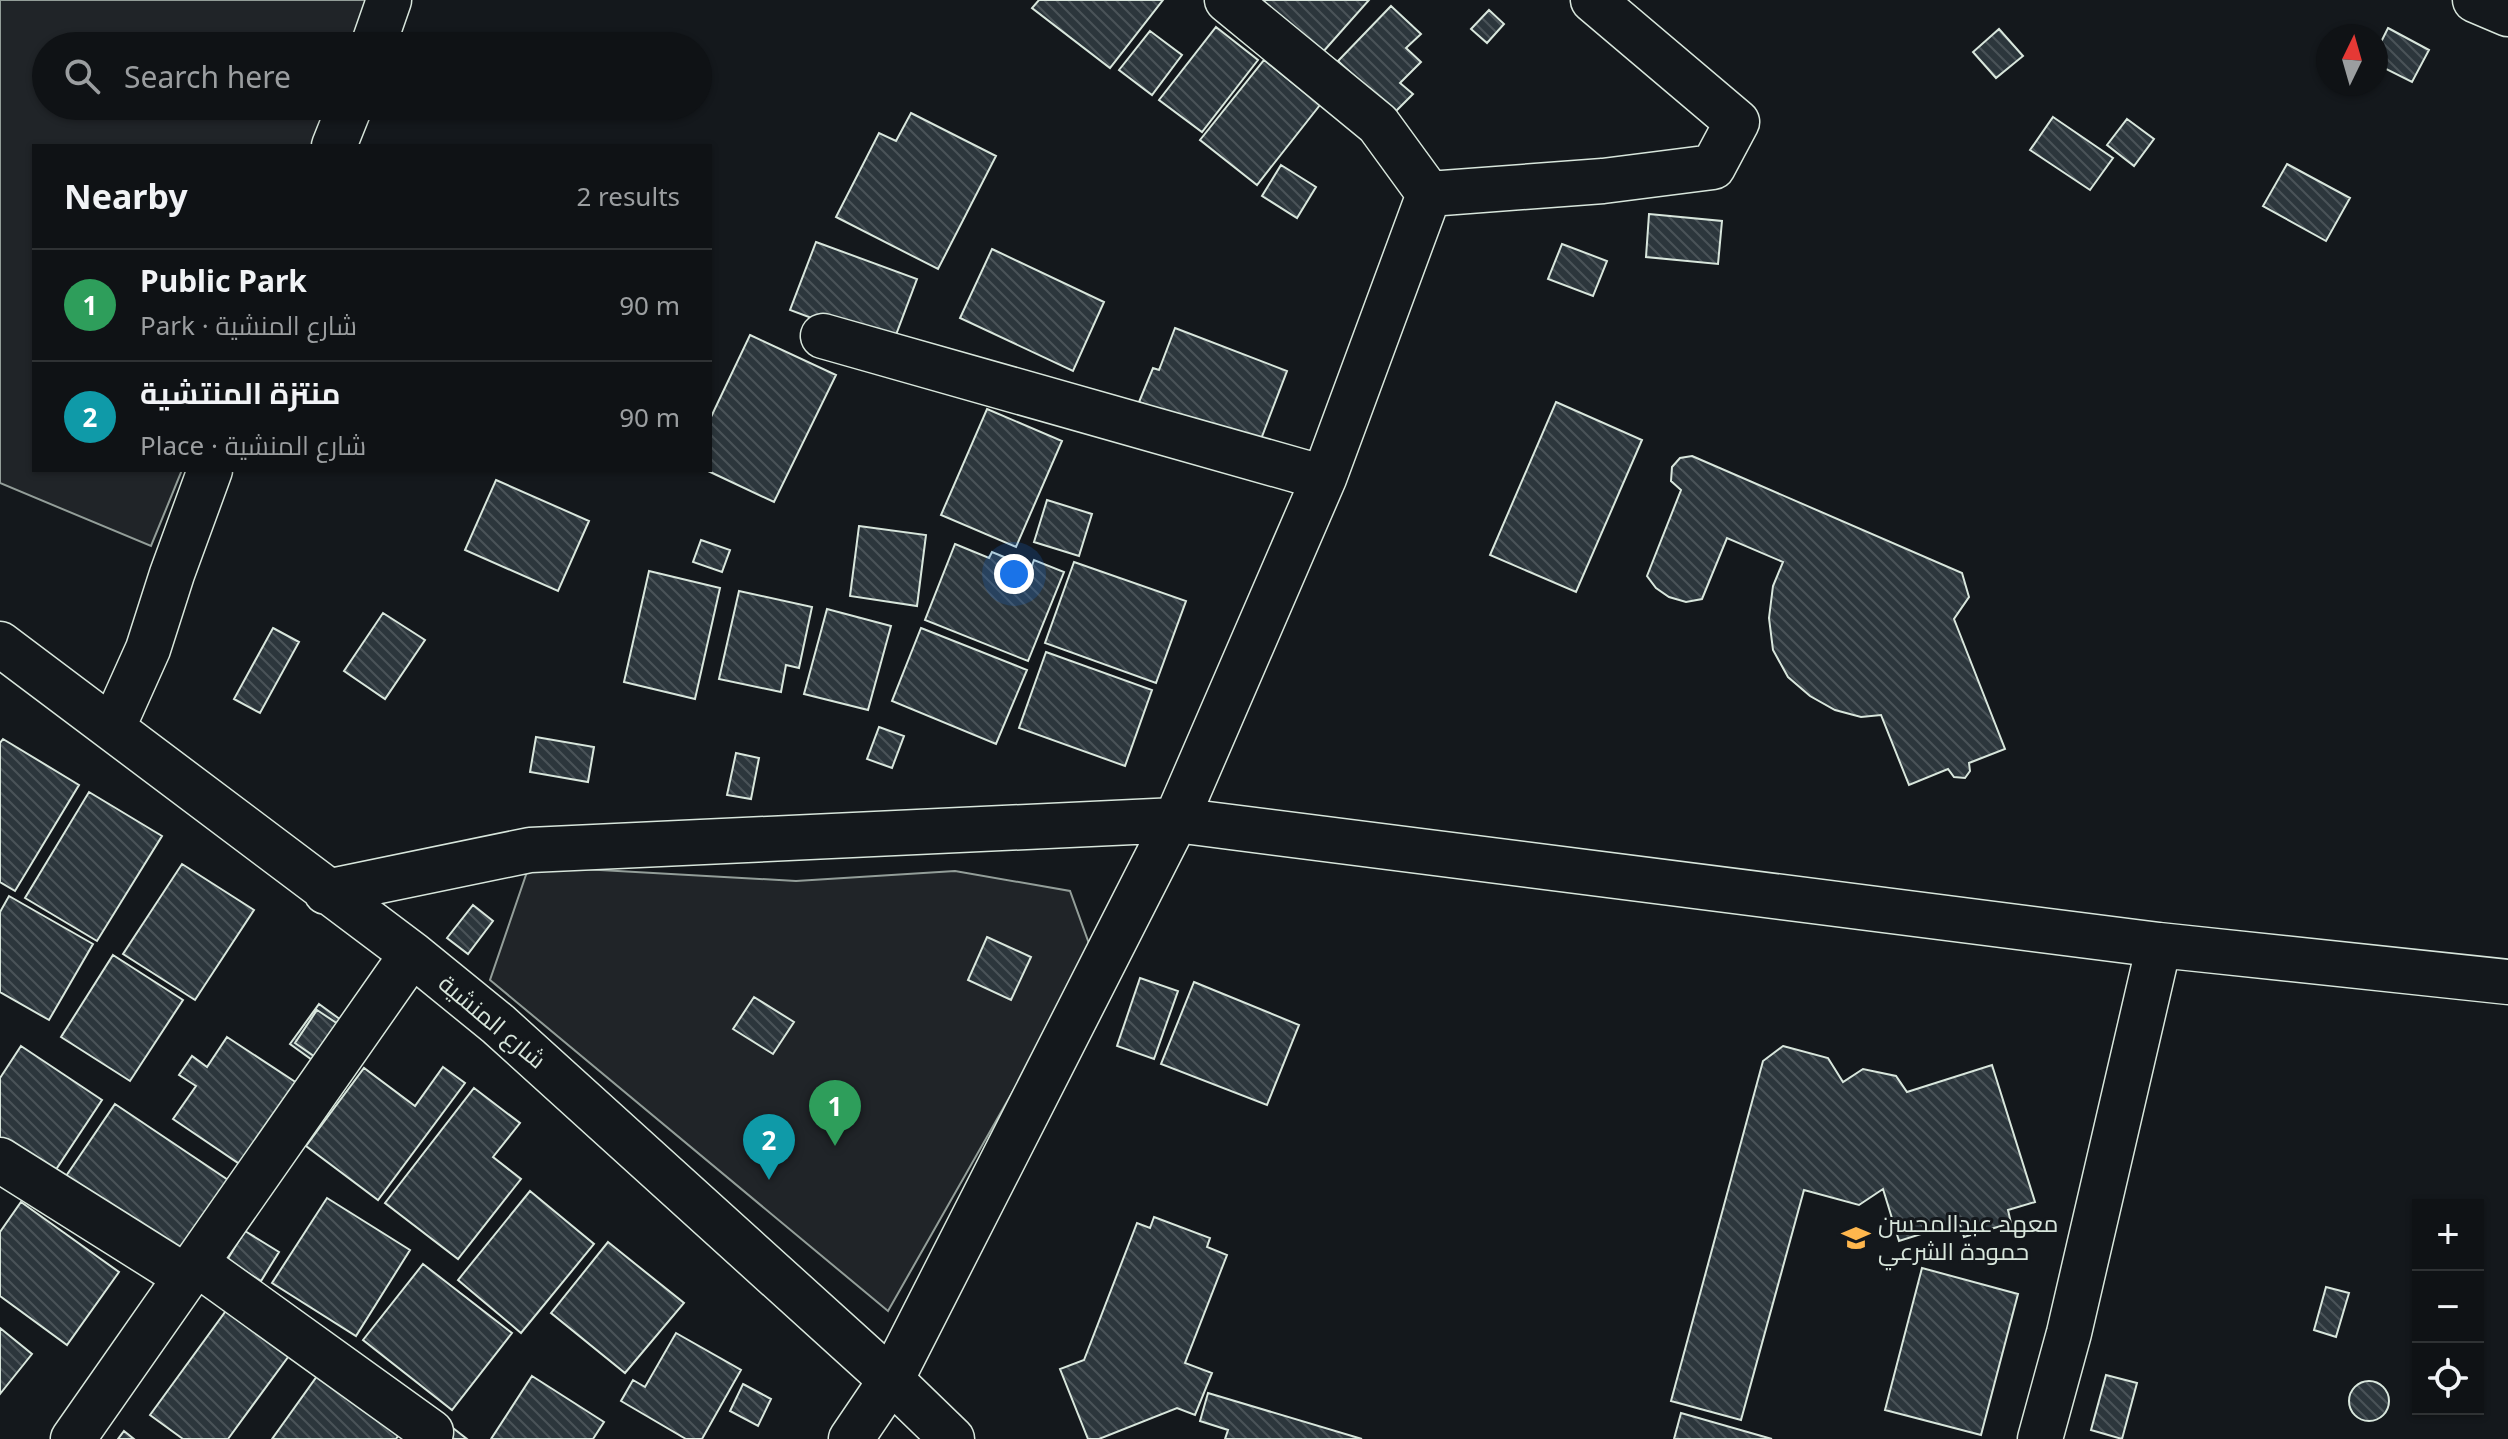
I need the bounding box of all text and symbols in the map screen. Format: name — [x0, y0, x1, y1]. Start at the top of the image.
north arrow — [2316, 24, 2388, 96]
search box — [32, 32, 712, 120]
icon: search — [60, 54, 104, 98]
text: Search here — [124, 56, 291, 97]
text: Nearby — [64, 173, 188, 219]
text: 2 results — [576, 178, 680, 214]
text: Public Park — [140, 260, 307, 301]
text: 1 — [83, 287, 97, 323]
text: 90 m — [619, 287, 680, 323]
text: Park · شارع المنشية — [140, 307, 357, 343]
text: منتزة المنتشية — [140, 372, 341, 413]
text: 2 — [83, 399, 97, 435]
text: 90 m — [619, 399, 680, 435]
text: Place · شارع المنشية — [140, 427, 366, 463]
your location — [994, 554, 1034, 594]
street label: شارع المنشية — [432, 966, 554, 1076]
pin: 1 — [809, 1080, 861, 1146]
pin: 2 — [743, 1114, 795, 1180]
map controls — [2412, 1199, 2484, 1415]
button: + — [2412, 1199, 2484, 1271]
place label: معهد عبدالمحسن حمودة الشرعي — [1878, 1206, 2058, 1271]
school or university icon: معهد عبدالمحسن حمودة الشرعي — [1841, 1223, 1871, 1253]
button: − — [2412, 1271, 2484, 1343]
button: locate — [2412, 1343, 2484, 1415]

